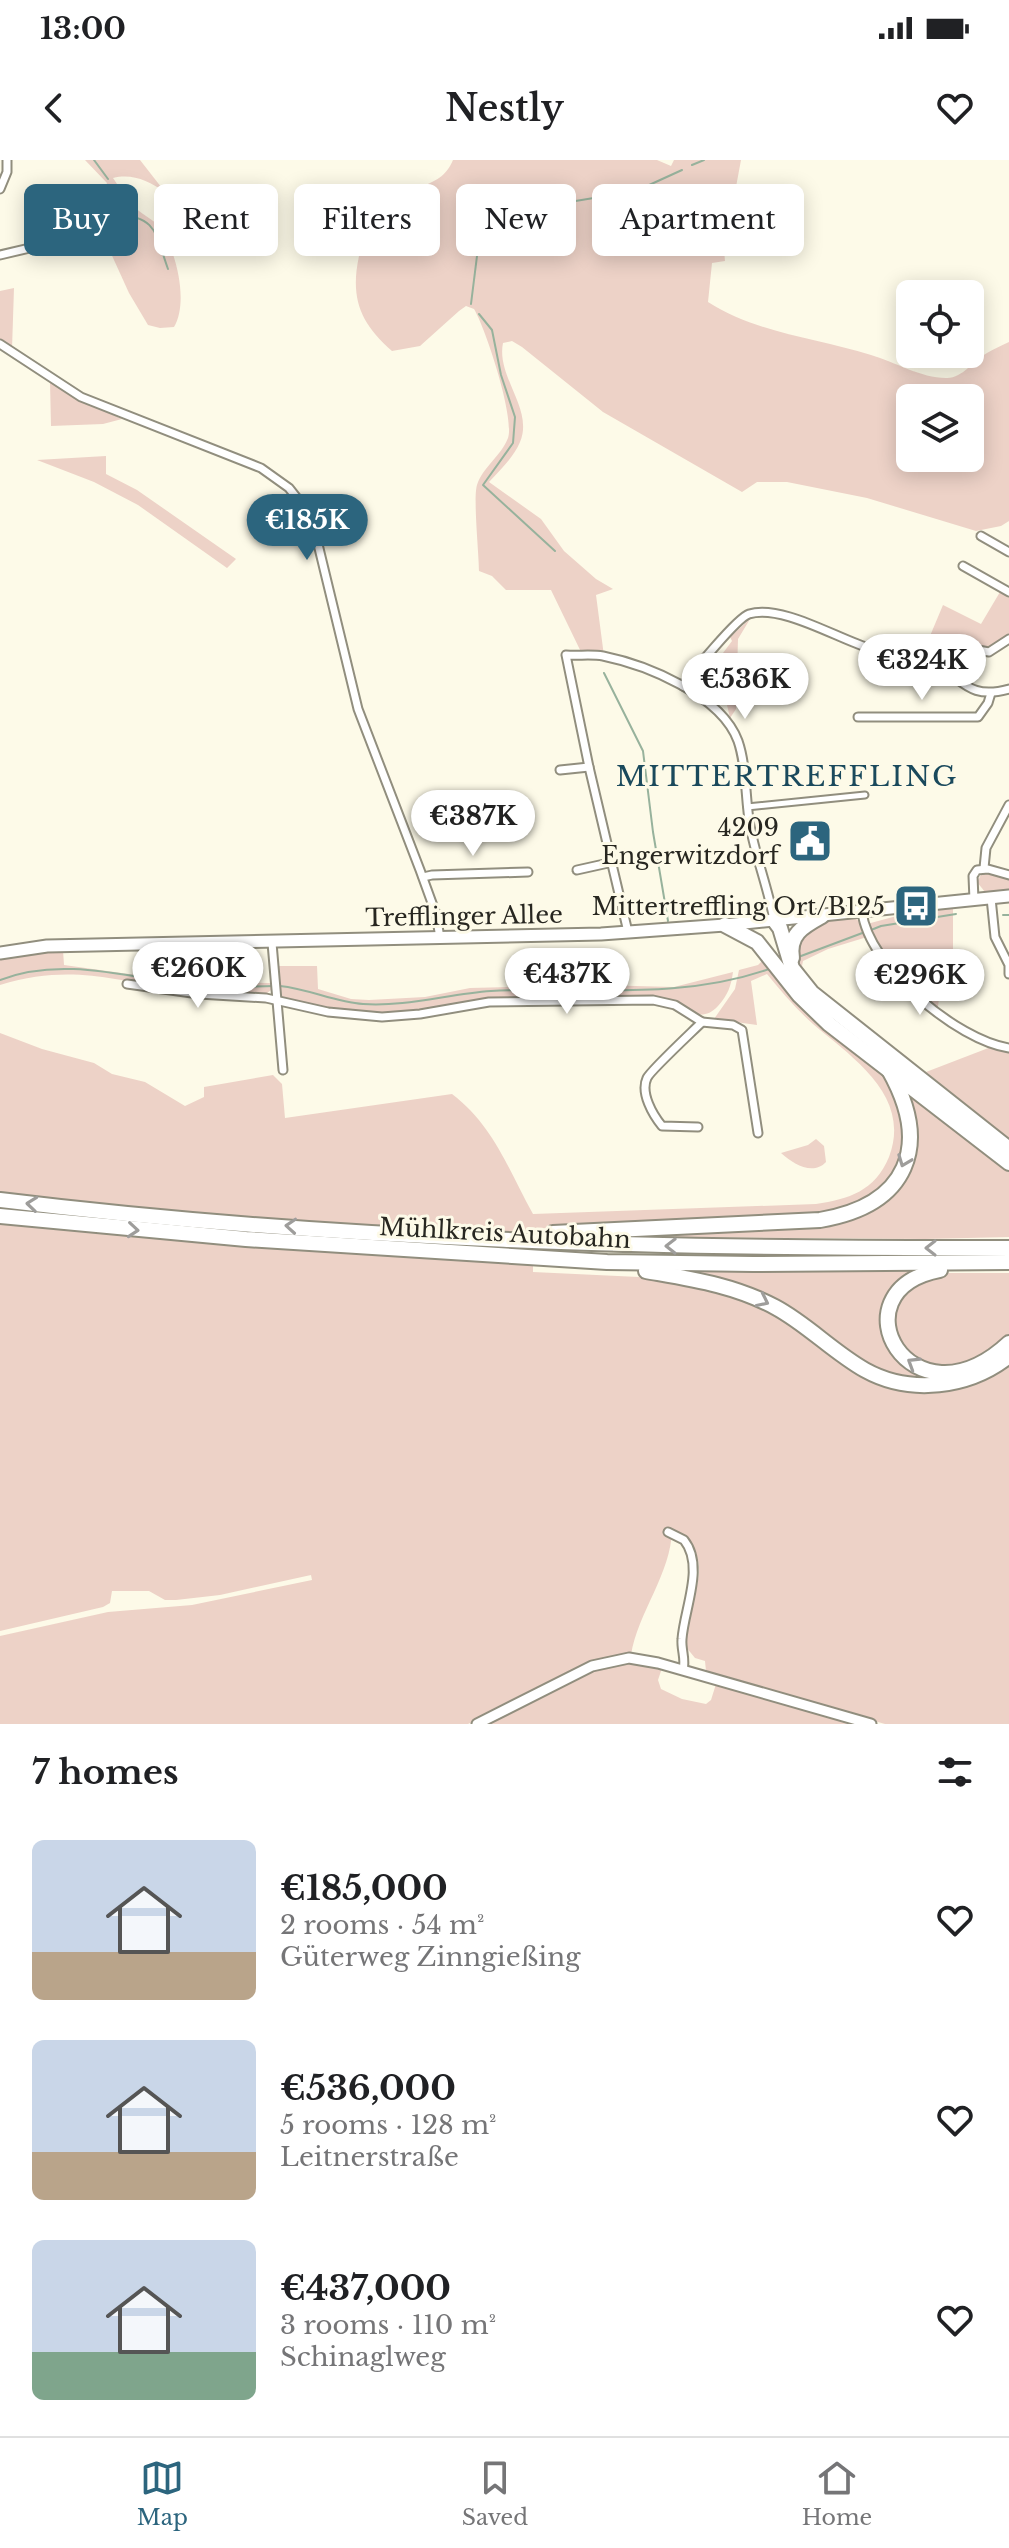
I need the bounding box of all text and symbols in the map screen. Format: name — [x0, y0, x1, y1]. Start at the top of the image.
text: 13:00 — [40, 10, 126, 47]
icon: back — [32, 86, 76, 130]
text: Nestly — [445, 86, 564, 131]
icon: heart — [933, 86, 977, 130]
chip: Buy — [24, 184, 138, 256]
chip: Rent — [154, 184, 278, 256]
chip: Filters — [294, 184, 440, 256]
chip: New — [456, 184, 576, 256]
chip: Apartment — [592, 184, 804, 256]
map controls — [896, 280, 984, 472]
button: locate — [896, 280, 984, 368]
button: layers — [896, 384, 984, 472]
pin: €185K — [251, 494, 363, 562]
text: €185K — [265, 504, 349, 536]
pin: €324K — [866, 634, 978, 702]
text: €324K — [876, 644, 968, 676]
pin: €536K — [689, 653, 801, 721]
text: €536K — [700, 663, 790, 695]
district label: MITTERTREFFLING — [616, 759, 958, 794]
pin: €387K — [417, 790, 529, 858]
text: €387K — [429, 800, 517, 832]
place label: 4209 Engerwitzdorf — [601, 813, 782, 870]
public building icon: 4209 Engerwitzdorf — [786, 817, 834, 865]
bus stop icon: Mittertreffling Ort/B125 — [892, 882, 940, 930]
place label: Mittertreffling Ort/B125 — [592, 892, 885, 921]
street label: Trefflinger Allee — [365, 900, 563, 932]
pin: €260K — [142, 942, 254, 1010]
pin: €437K — [511, 948, 623, 1016]
pin: €296K — [864, 949, 976, 1017]
text: €260K — [150, 952, 246, 984]
text: €437K — [523, 958, 611, 990]
text: €296K — [873, 959, 967, 991]
one-way arrow — [897, 1153, 914, 1167]
one-way arrow — [25, 1195, 38, 1212]
street label: Mühlkreis Autobahn — [378, 1212, 632, 1254]
one-way arrow — [284, 1218, 297, 1235]
one-way arrow — [127, 1221, 140, 1238]
one-way arrow — [664, 1237, 677, 1255]
one-way arrow — [924, 1239, 937, 1257]
one-way arrow — [755, 1291, 769, 1307]
one-way arrow — [908, 1358, 922, 1373]
icon: filters — [933, 1750, 977, 1794]
text: 7 homes — [32, 1751, 179, 1793]
text: €185,000 — [280, 1867, 448, 1909]
icon: home — [96, 1872, 192, 1968]
icon: heart — [933, 1898, 977, 1942]
text: 2 rooms · 54 m² — [280, 1909, 484, 1941]
text: Güterweg Zinngießing — [280, 1941, 581, 1973]
text: €536,000 — [280, 2067, 456, 2109]
icon: home — [96, 2072, 192, 2168]
icon: heart — [933, 2098, 977, 2142]
text: 5 rooms · 128 m² — [280, 2109, 497, 2141]
text: Leitnerstraße — [280, 2141, 459, 2173]
text: €437,000 — [280, 2267, 451, 2309]
icon: home — [96, 2272, 192, 2368]
icon: heart — [933, 2298, 977, 2342]
text: 3 rooms · 110 m² — [280, 2309, 496, 2341]
text: Schinaglweg — [280, 2341, 446, 2373]
tab: Map — [137, 2456, 188, 2531]
tab: Saved — [462, 2456, 528, 2531]
tab: Home — [802, 2456, 872, 2531]

